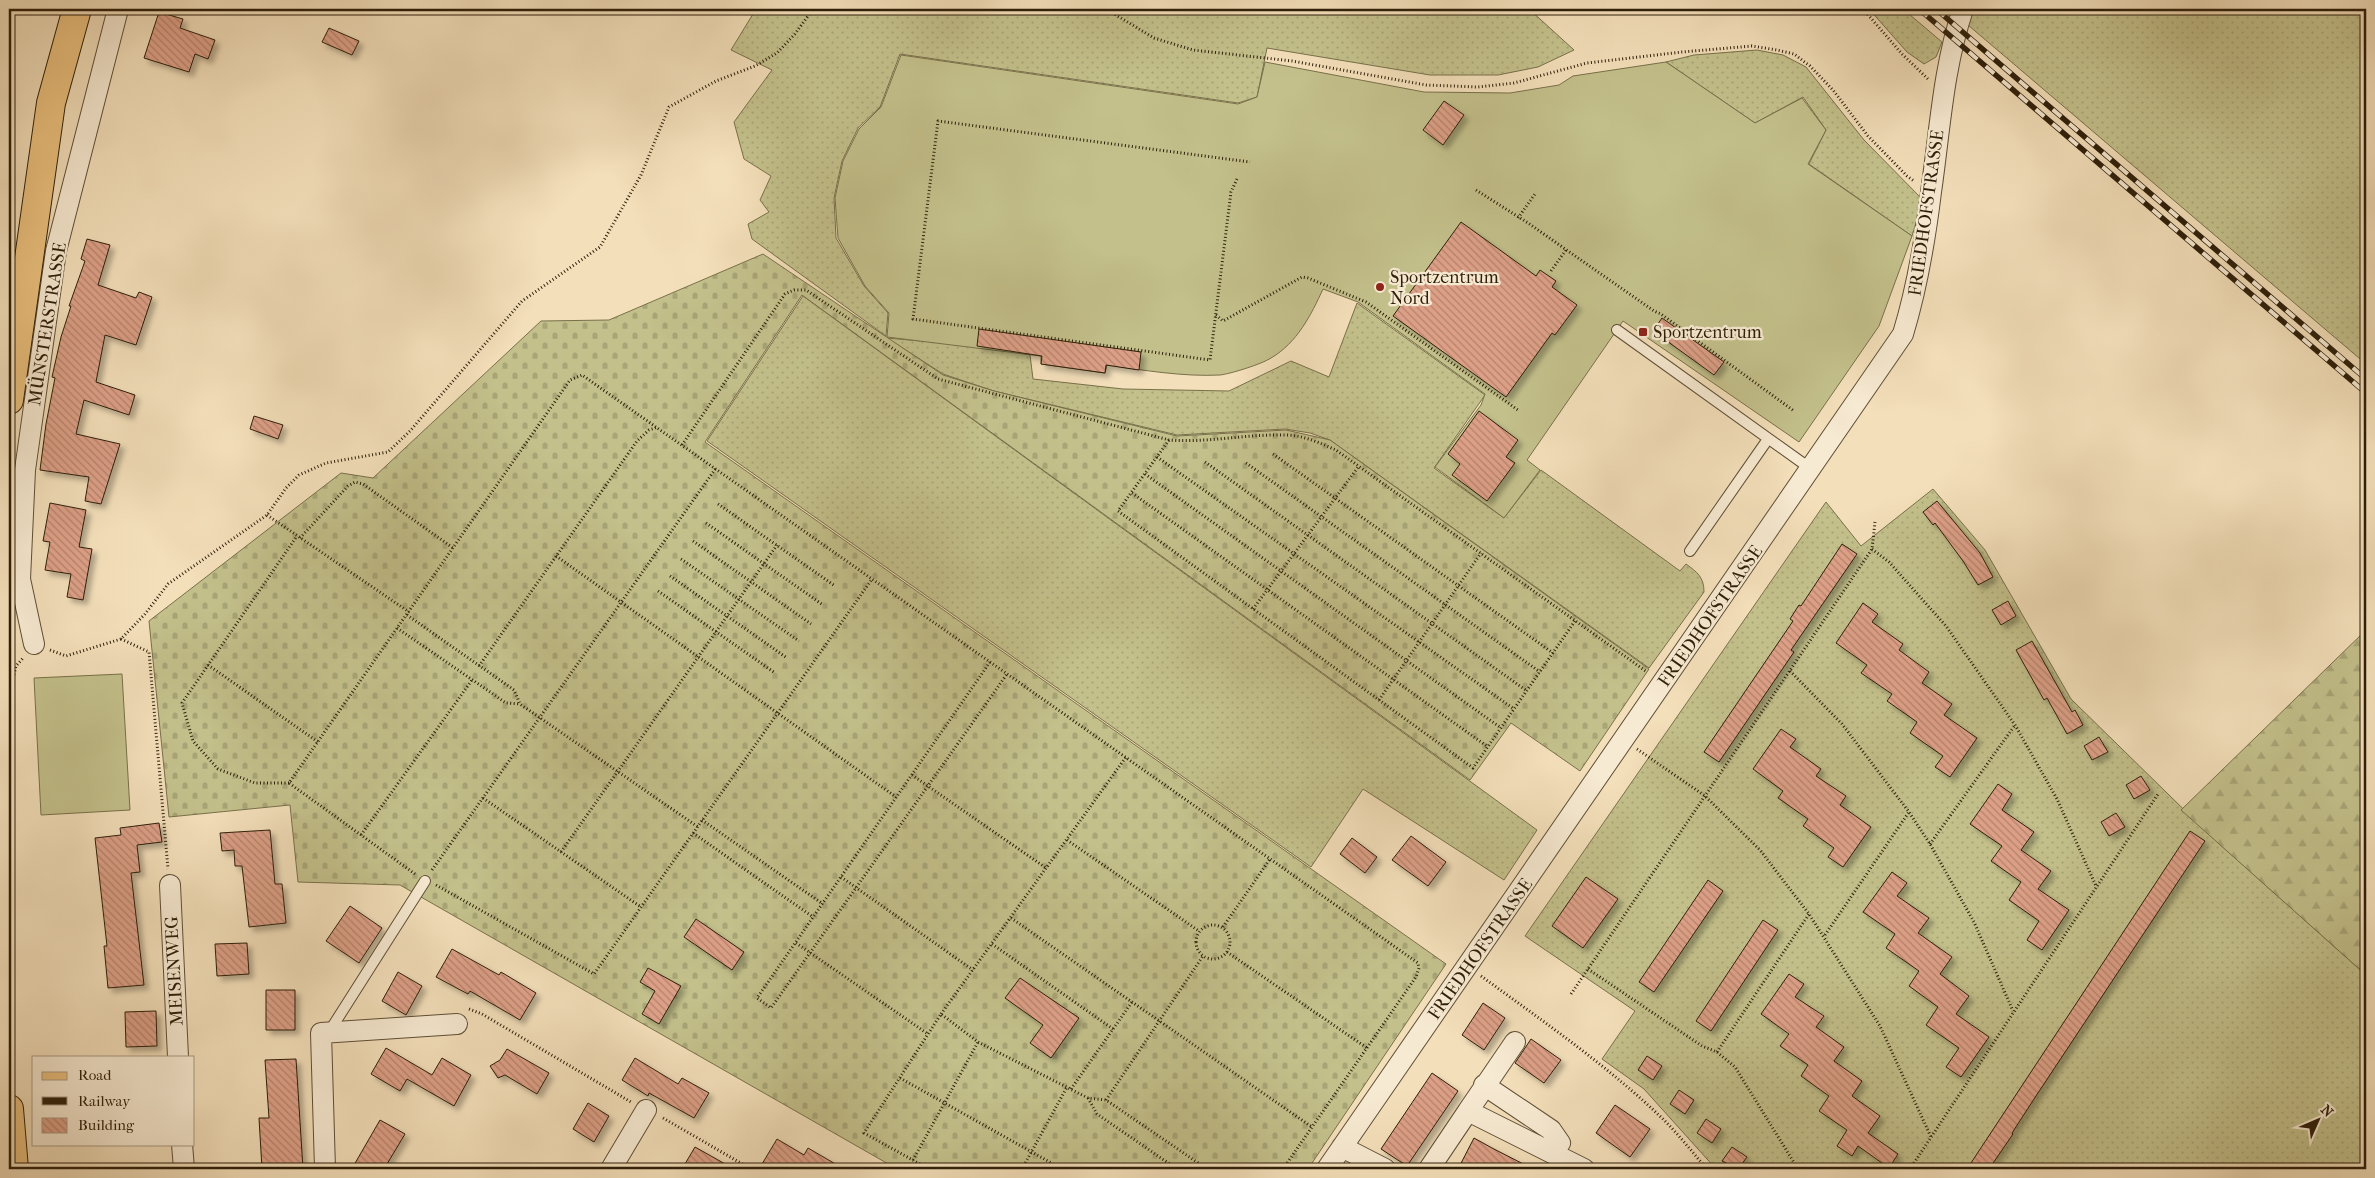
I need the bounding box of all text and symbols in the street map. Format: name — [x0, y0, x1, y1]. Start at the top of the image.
street label: FRIEDHOFSTRASSE — [1904, 129, 1949, 298]
street label: MÜNSTERSTRASSE — [23, 241, 71, 407]
place label: Sportzentrum Nord — [1390, 267, 1499, 309]
marker: Sportzentrum Nord — [1374, 281, 1386, 293]
place label: Sportzentrum — [1653, 322, 1762, 343]
marker: Sportzentrum — [1637, 326, 1649, 338]
street label: FRIEDHOFSTRASSE — [1654, 542, 1767, 691]
street label: FRIEDHOFSTRASSE — [1424, 875, 1537, 1024]
street label: MEISENWEG — [161, 915, 188, 1026]
legend — [32, 1056, 195, 1146]
text: Road — [78, 1066, 112, 1084]
text: Railway — [78, 1092, 131, 1110]
north arrow — [2292, 1096, 2342, 1146]
text: N — [2317, 1101, 2337, 1121]
text: Building — [78, 1116, 135, 1134]

